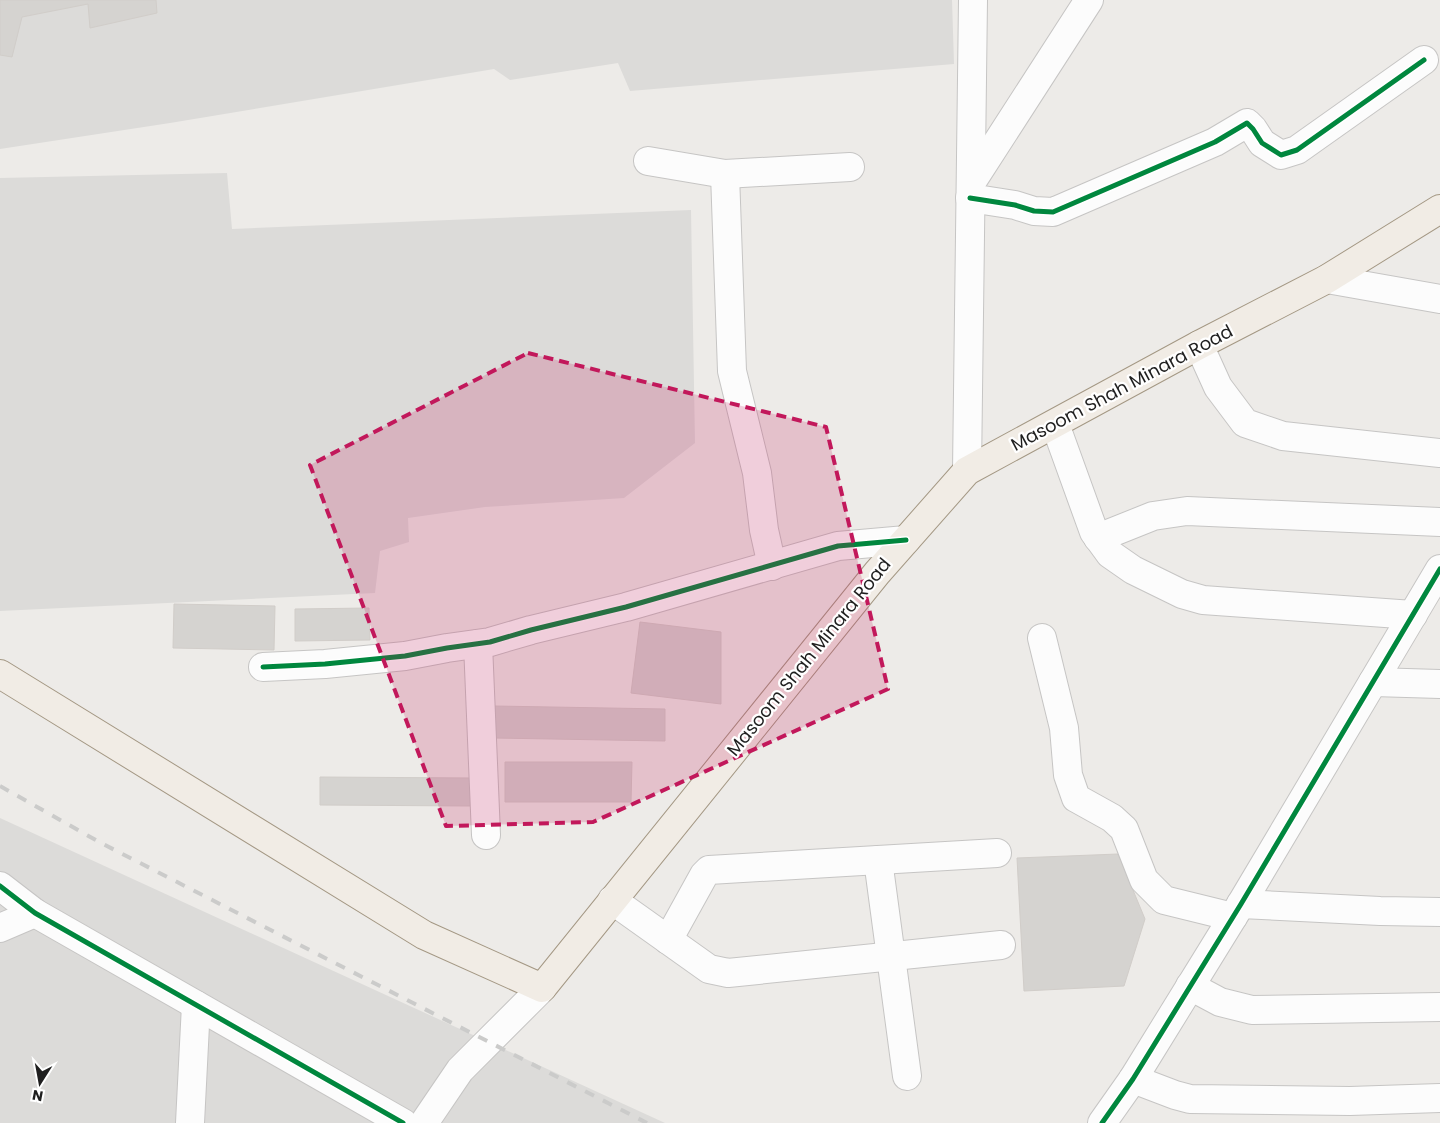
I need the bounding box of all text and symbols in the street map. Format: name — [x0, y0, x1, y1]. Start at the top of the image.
street label: Masoom Shah Minara Road — [1006, 318, 1237, 457]
street label: Masoom Shah Minara Road — [721, 552, 896, 761]
north arrow — [15, 1058, 65, 1108]
text: N — [30, 1085, 45, 1107]

